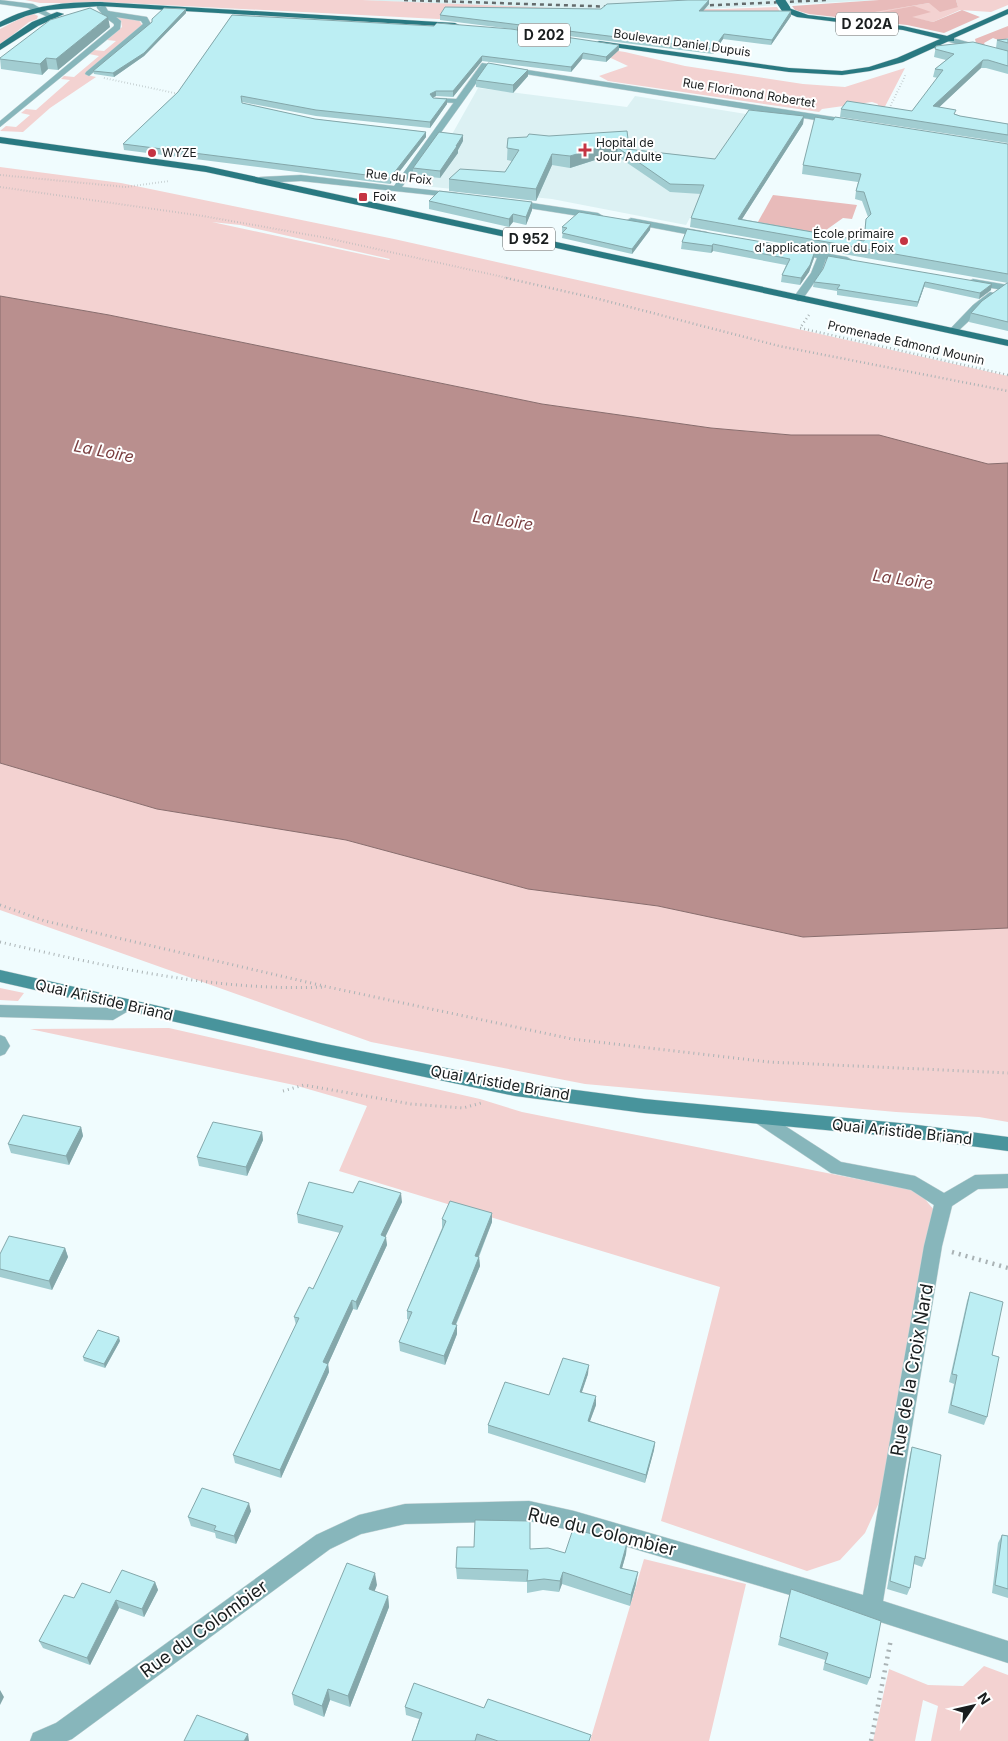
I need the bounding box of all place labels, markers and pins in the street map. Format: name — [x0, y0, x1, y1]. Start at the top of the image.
place label: Hopital de Jour Adulte — [596, 135, 662, 164]
marker: Hopital de Jour Adulte — [578, 143, 592, 157]
place label: WYZE — [162, 145, 197, 160]
marker: WYZE — [146, 147, 158, 159]
place label: Foix — [373, 189, 397, 204]
marker: Foix — [357, 191, 369, 203]
place label: École primaire d'application rue du Foix — [755, 226, 894, 255]
marker: École primaire d'application rue du Foix — [898, 235, 910, 247]

